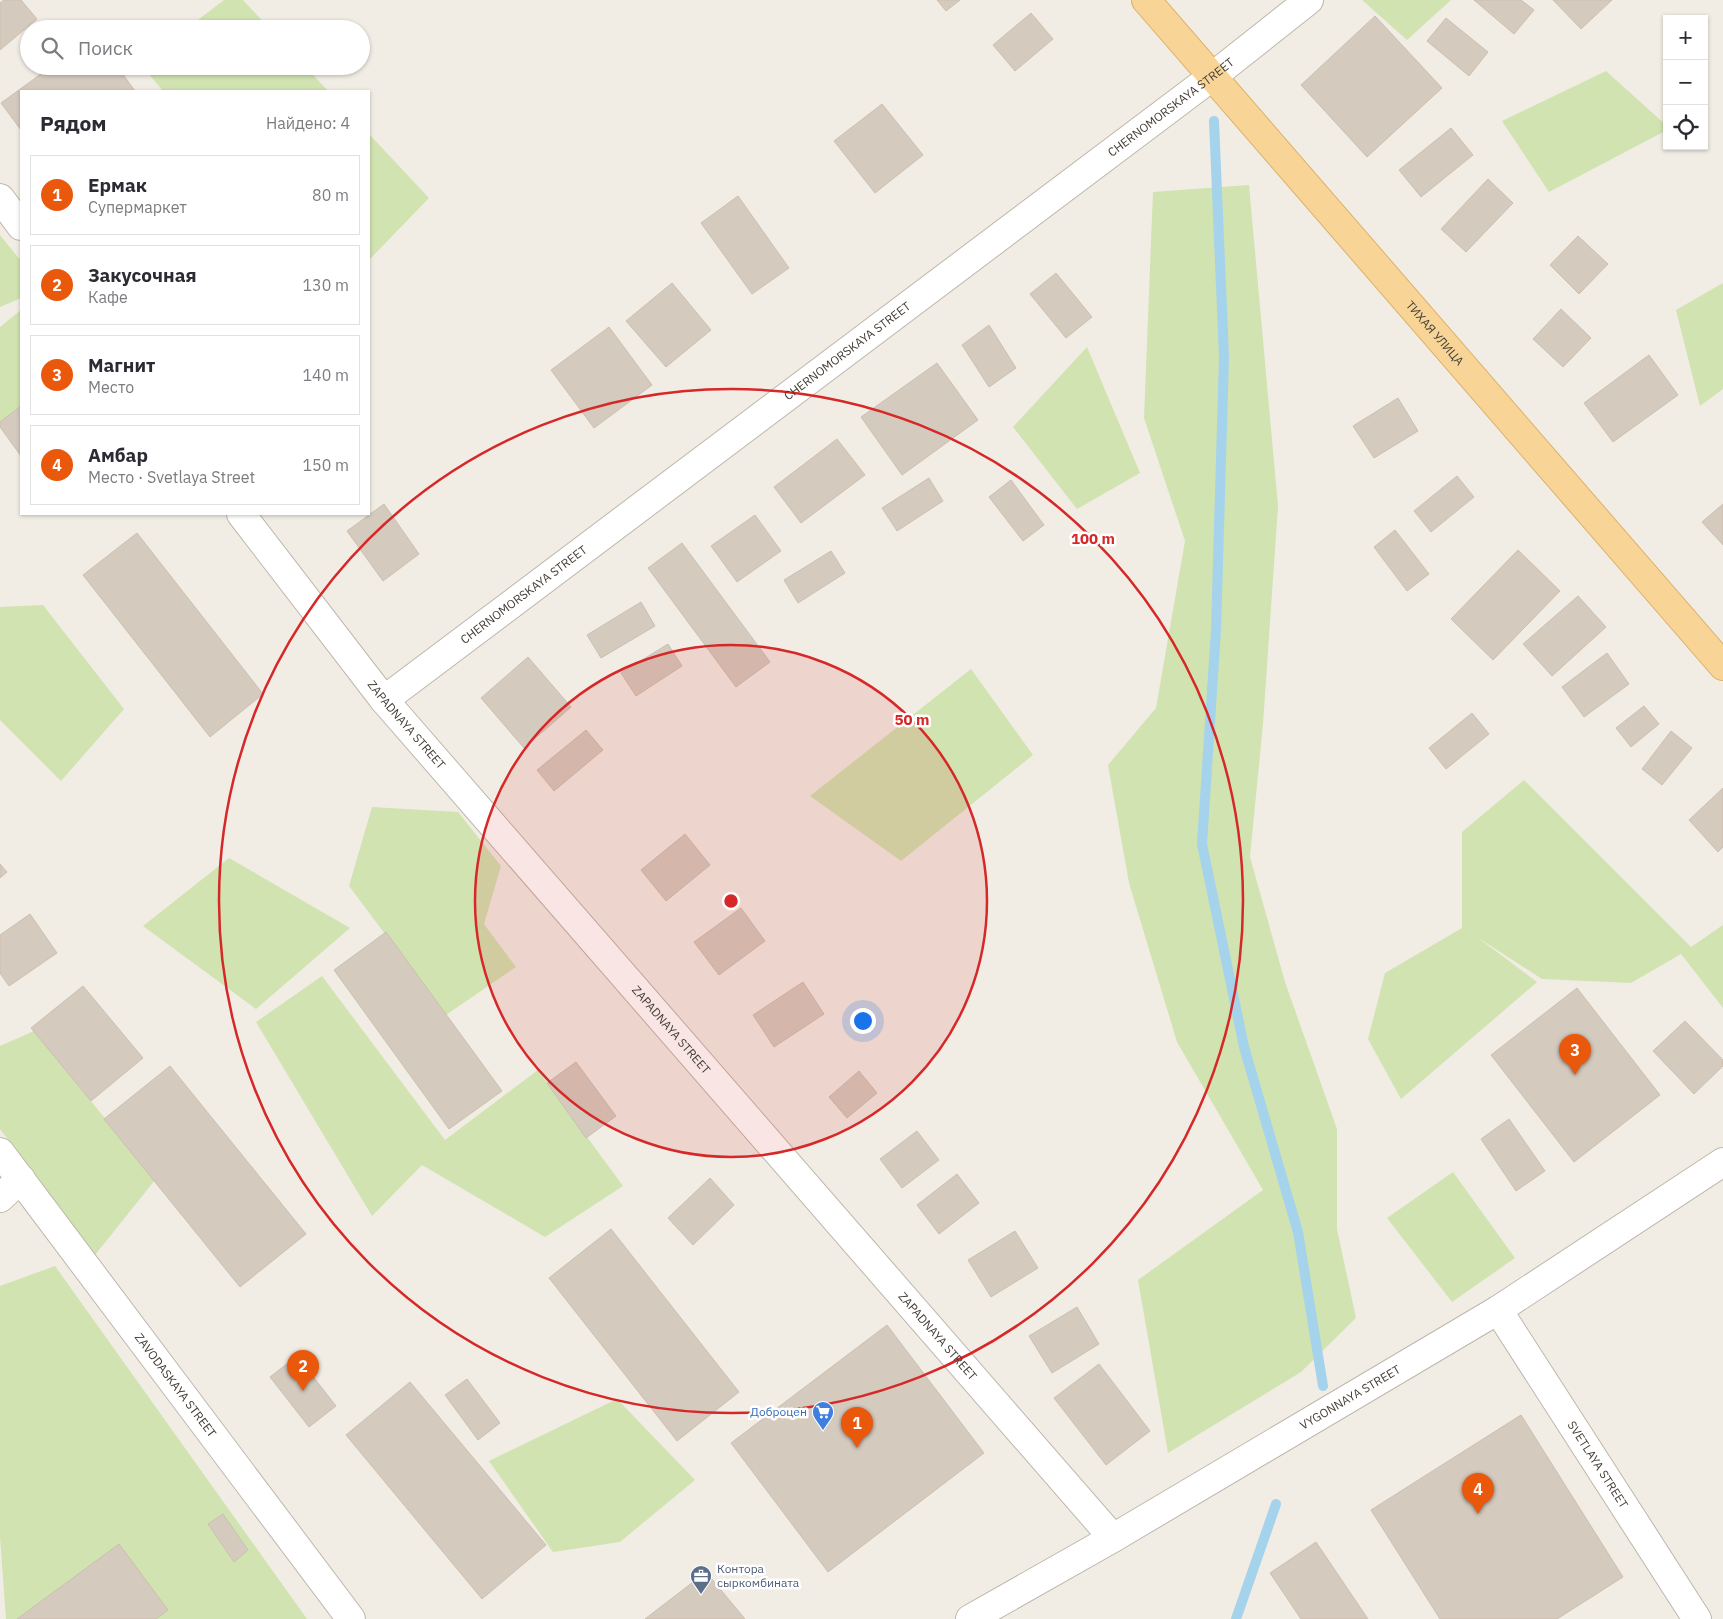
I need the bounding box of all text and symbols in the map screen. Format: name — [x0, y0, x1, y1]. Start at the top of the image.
map controls — [1663, 15, 1708, 150]
button: + — [1663, 15, 1708, 60]
search box — [20, 20, 370, 75]
icon: search — [38, 34, 66, 62]
text: Поиск — [78, 36, 133, 60]
street label: CHERNOMORSKAYA STREET — [1104, 54, 1237, 160]
button: − — [1663, 60, 1708, 105]
button: locate — [1663, 105, 1708, 150]
text: Рядом — [40, 109, 107, 137]
text: Найдено: 4 — [266, 113, 350, 133]
text: Ермак — [88, 173, 147, 197]
text: 1 — [52, 185, 62, 205]
text: 80 m — [312, 185, 349, 205]
text: Супермаркет — [88, 197, 187, 217]
text: Закусочная — [88, 263, 197, 287]
text: 2 — [52, 275, 62, 295]
text: 130 m — [302, 275, 349, 295]
text: Кафе — [88, 287, 128, 307]
street label: CHERNOMORSKAYA STREET — [781, 298, 913, 403]
street label: ТИХАЯ УЛИЦА — [1403, 298, 1467, 369]
text: Магнит — [88, 353, 155, 377]
text: 3 — [52, 365, 62, 385]
text: 140 m — [302, 365, 349, 385]
text: Место — [88, 377, 134, 397]
text: Амбар — [88, 443, 148, 467]
text: 4 — [52, 455, 62, 475]
text: 150 m — [302, 455, 349, 475]
text: Место · Svetlaya Street — [88, 467, 255, 487]
text: 100 m — [1071, 529, 1115, 548]
street label: CHERNOMORSKAYA STREET — [457, 542, 590, 647]
street label: ZAPADNAYA STREET — [365, 677, 449, 772]
text: 50 m — [895, 710, 929, 729]
centre of rings — [722, 892, 740, 910]
street label: ZAPADNAYA STREET — [629, 982, 714, 1077]
your location — [850, 1008, 876, 1034]
pin: 3 — [1559, 1034, 1591, 1075]
street label: ZAPADNAYA STREET — [896, 1289, 980, 1383]
street label: ZAVODASKAYA STREET — [132, 1330, 220, 1440]
pin: 2 — [287, 1350, 319, 1391]
street label: VYGONNAYA STREET — [1297, 1361, 1403, 1433]
supermarket icon: Доброцен — [811, 1400, 835, 1431]
place label: Доброцен — [750, 1404, 807, 1419]
pin: 1 — [841, 1407, 873, 1448]
street label: SVETLAYA STREET — [1564, 1418, 1632, 1511]
pin: 4 — [1462, 1473, 1494, 1514]
place label: Контора сыркомбината — [717, 1561, 800, 1590]
office icon: Контора сыркомбината — [689, 1564, 713, 1595]

